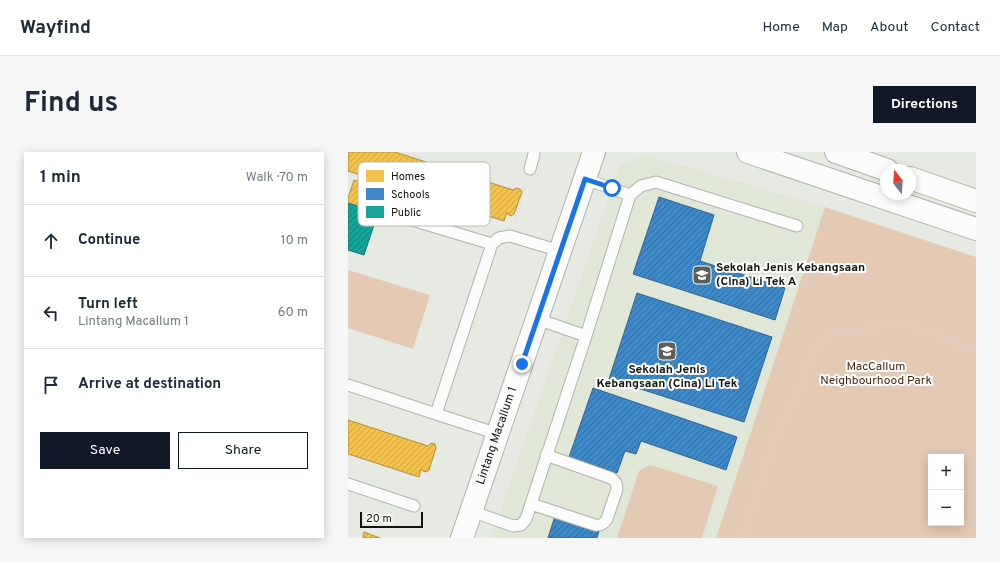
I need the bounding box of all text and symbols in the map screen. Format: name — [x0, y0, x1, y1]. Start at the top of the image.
text: Wayfind — [20, 16, 91, 40]
text: Home — [763, 19, 800, 36]
text: Map — [822, 19, 848, 36]
text: About — [870, 19, 909, 36]
text: Contact — [931, 19, 980, 36]
text: Find us — [24, 86, 118, 122]
button: Directions — [873, 86, 976, 123]
legend — [358, 162, 490, 226]
north arrow — [880, 164, 916, 200]
text: 1 min — [40, 167, 81, 189]
text: Walk · 70 m — [246, 170, 308, 186]
text: Homes — [391, 170, 425, 184]
route start — [603, 179, 621, 197]
text: Schools — [391, 188, 430, 202]
text: Public — [391, 206, 421, 220]
icon: ahead — [40, 230, 62, 252]
text: Continue — [78, 231, 140, 250]
text: 10 m — [281, 233, 308, 249]
place label: Sekolah Jenis Kebangsaan (Cina) Li Tek A — [716, 260, 865, 290]
school or university icon: Sekolah Jenis Kebangsaan (Cina) Li Tek A — [691, 264, 713, 286]
text: Turn left — [78, 295, 138, 314]
icon: left — [40, 302, 62, 324]
text: 60 m — [278, 305, 308, 321]
text: Lintang Macallum 1 — [78, 314, 189, 330]
school or university icon: Sekolah Jenis Kebangsaan (Cina) Li Tek — [656, 340, 678, 362]
route end — [513, 355, 531, 373]
park label: MacCallum Neighbourhood Park — [820, 359, 932, 389]
place label: Sekolah Jenis Kebangsaan (Cina) Li Tek — [596, 362, 738, 392]
icon: arrive — [40, 374, 62, 396]
text: Arrive at destination — [78, 375, 221, 394]
street label: Lintang Macallum 1 — [473, 385, 521, 487]
button: Save — [40, 432, 170, 469]
button: Share — [178, 432, 308, 469]
map controls — [928, 454, 964, 526]
button: + — [928, 454, 964, 490]
button: − — [928, 490, 964, 526]
scale bar — [360, 510, 423, 529]
text: 20 m — [366, 512, 392, 526]

